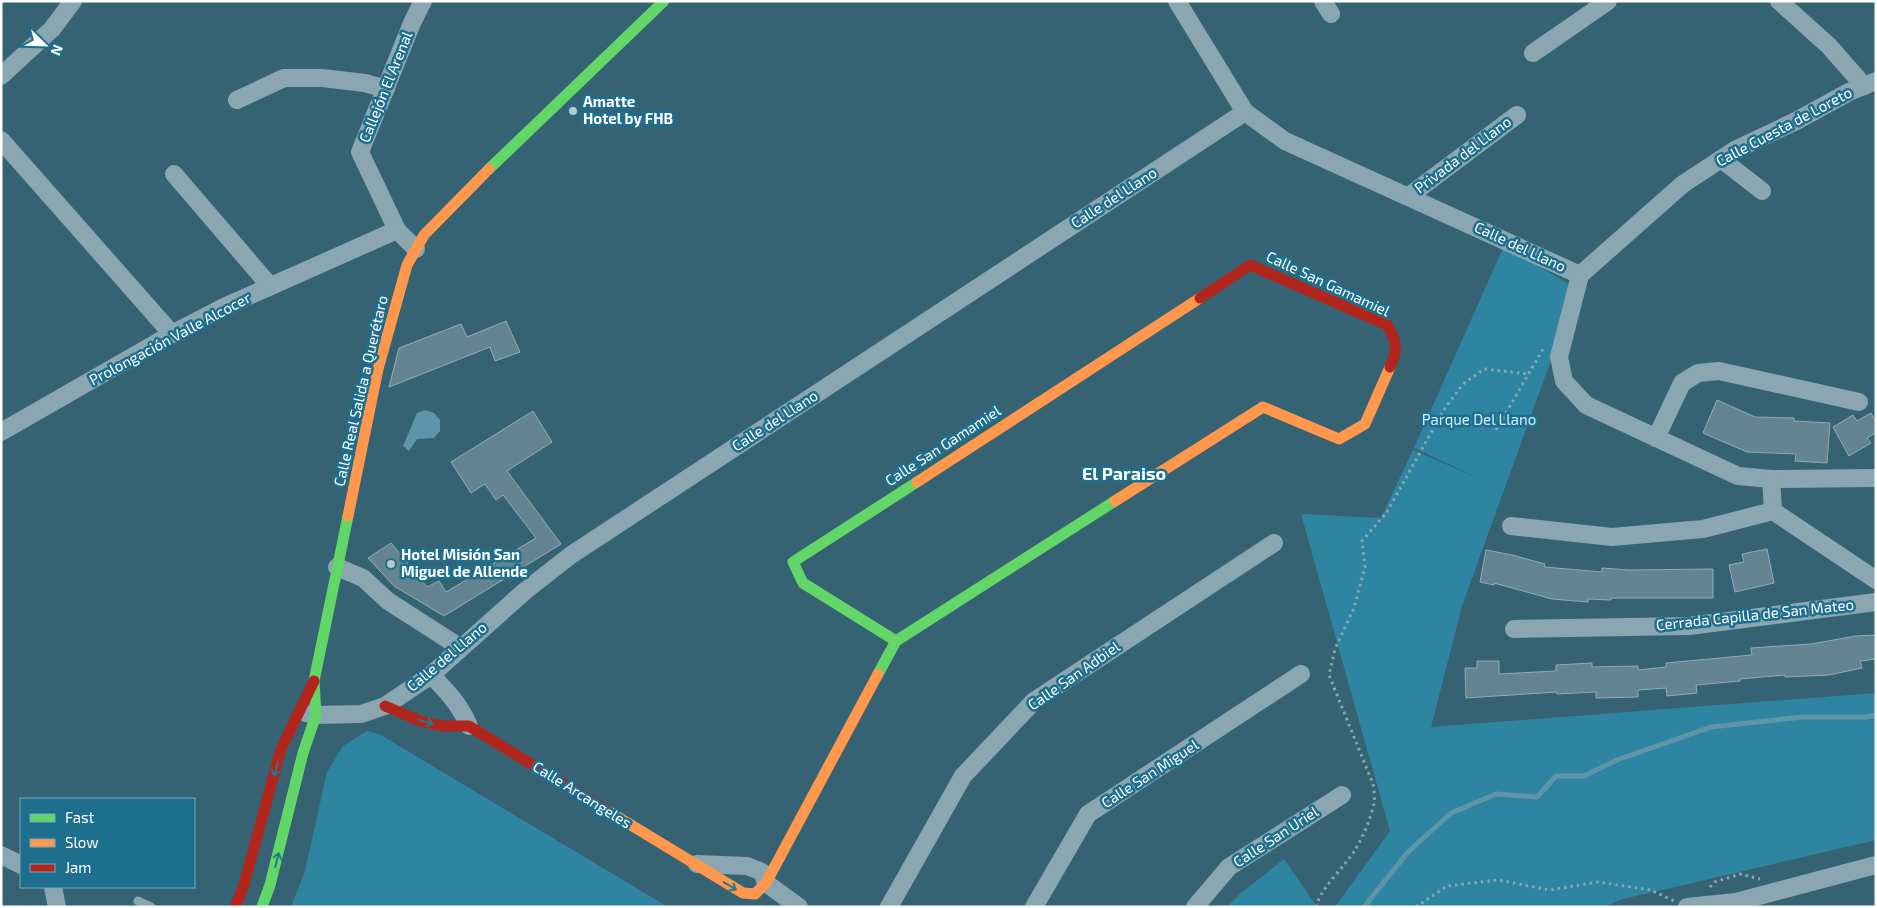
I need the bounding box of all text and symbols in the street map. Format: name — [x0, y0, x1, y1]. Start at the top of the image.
north arrow — [20, 20, 70, 70]
street label: Callejón El Arenal — [355, 28, 417, 145]
text: N — [48, 42, 67, 58]
street label: Calle Cuesta de Loreto — [1712, 83, 1855, 170]
place label: Amatte Hotel by FHB — [583, 92, 673, 128]
marker: Amatte Hotel by FHB — [567, 105, 579, 117]
street label: Privada del Llano — [1410, 112, 1514, 196]
street label: Calle del Llano — [1067, 163, 1160, 232]
street label: Calle del Llano — [1472, 217, 1569, 275]
street label: Calle San Gamamiel — [1264, 247, 1394, 320]
street label: Prolongación Valle Alcocer — [86, 288, 253, 388]
street label: Calle Real Salida a Querétaro — [329, 294, 392, 488]
street label: Calle del Llano — [728, 386, 821, 455]
street label: Calle San Gamamiel — [881, 401, 1004, 489]
park label: Parque Del Llano — [1422, 410, 1536, 428]
district label: El Paraiso — [1082, 462, 1166, 484]
place label: Hotel Misión San Miguel de Allende — [401, 545, 528, 580]
marker: Hotel Misión San Miguel de Allende — [385, 558, 397, 570]
street label: Cerrada Capilla de San Mateo — [1655, 595, 1855, 633]
street label: Calle del Llano — [403, 618, 490, 695]
street label: Calle San Adbiel — [1024, 636, 1123, 714]
one-way arrow — [417, 718, 433, 727]
street label: Calle San Miguel — [1098, 735, 1202, 811]
street label: Calle Arcangeles — [530, 757, 635, 832]
one-way arrow — [271, 761, 280, 777]
legend — [20, 798, 195, 888]
street label: Calle San Uriel — [1229, 802, 1322, 870]
text: Fast — [65, 808, 95, 826]
text: Slow — [65, 833, 99, 851]
one-way arrow — [272, 853, 282, 869]
text: Jam — [65, 858, 91, 876]
one-way arrow — [723, 881, 737, 891]

